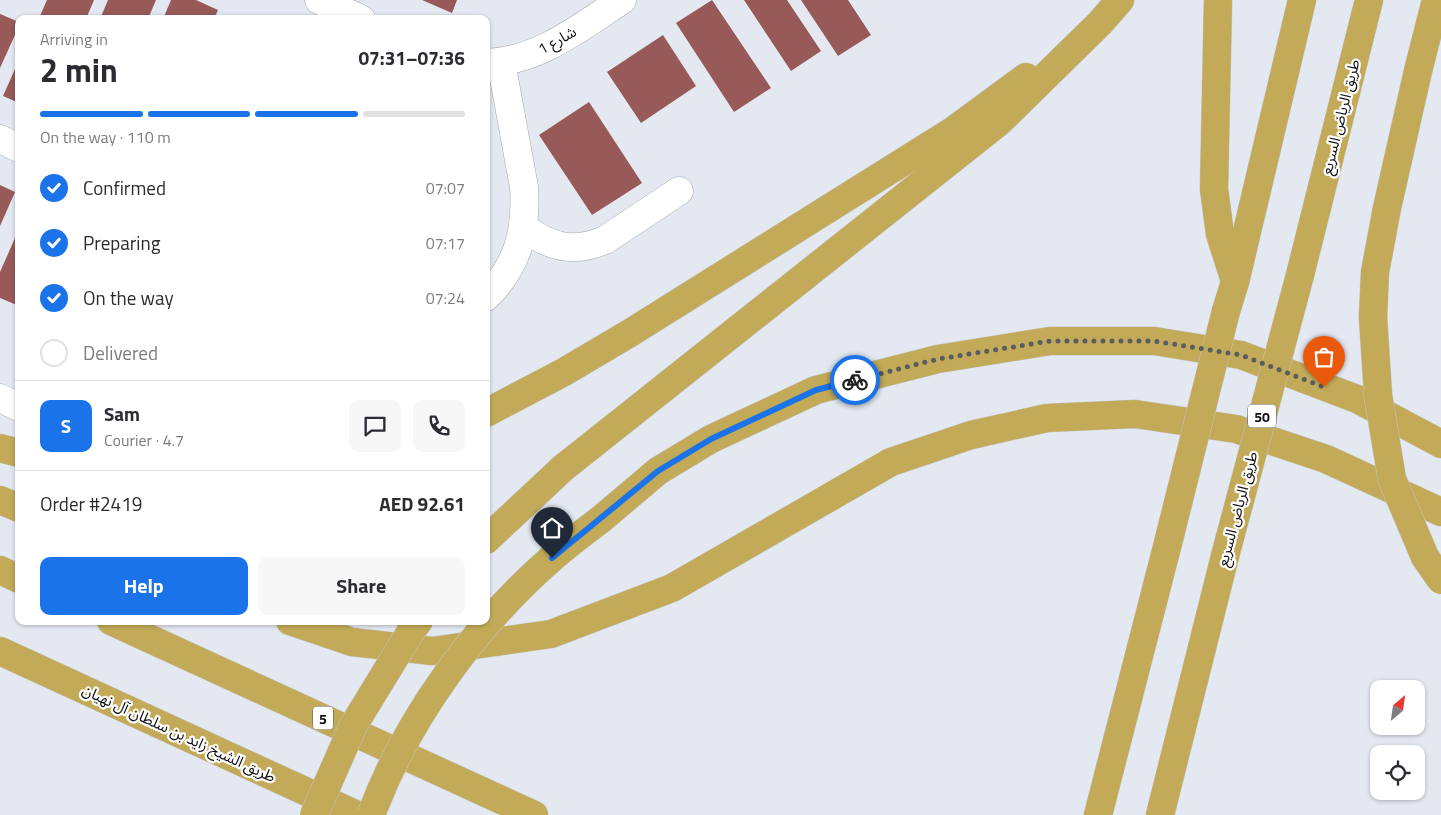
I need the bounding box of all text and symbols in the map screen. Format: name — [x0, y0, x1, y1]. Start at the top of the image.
street label: شارع 1 — [534, 20, 581, 61]
text: Arriving in — [40, 27, 108, 51]
text: 07:31–07:36 — [358, 43, 465, 72]
text: 2 min — [40, 46, 118, 94]
street label: طريق الرياض السريع — [1315, 57, 1366, 177]
text: On the way · 110 m — [40, 125, 171, 149]
text: Confirmed — [83, 173, 166, 202]
icon: check — [40, 174, 68, 202]
text: 07:07 — [426, 176, 465, 200]
text: Preparing — [83, 228, 160, 257]
icon: check — [40, 229, 68, 257]
text: 07:17 — [426, 231, 465, 255]
text: On the way — [83, 283, 174, 312]
icon: check — [40, 284, 68, 312]
text: 07:24 — [426, 286, 465, 310]
pin — [1303, 336, 1345, 387]
text: Delivered — [83, 338, 158, 367]
icon: bag — [1310, 343, 1338, 371]
courier — [830, 355, 880, 405]
icon: bike — [841, 366, 869, 394]
text: Sam — [104, 399, 140, 428]
button: chat — [349, 400, 401, 452]
button: phone — [413, 400, 465, 452]
road number: 50 — [1248, 404, 1276, 428]
text: S — [61, 411, 71, 440]
text: Courier · 4.7 — [104, 428, 184, 452]
street label: طريق الرياض السريع — [1211, 449, 1264, 569]
text: Order #2419 — [40, 489, 142, 518]
text: AED 92.61 — [379, 489, 465, 518]
pin — [531, 507, 573, 558]
icon: home — [538, 514, 566, 542]
button: Help — [40, 557, 248, 615]
button: Share — [258, 557, 465, 615]
street label: طريق الشيخ زايد بن سلطان آل نهيان — [78, 678, 280, 789]
north arrow — [1370, 680, 1425, 735]
map controls — [1370, 680, 1425, 800]
road number: 5 — [313, 706, 333, 730]
button: locate — [1370, 745, 1425, 800]

